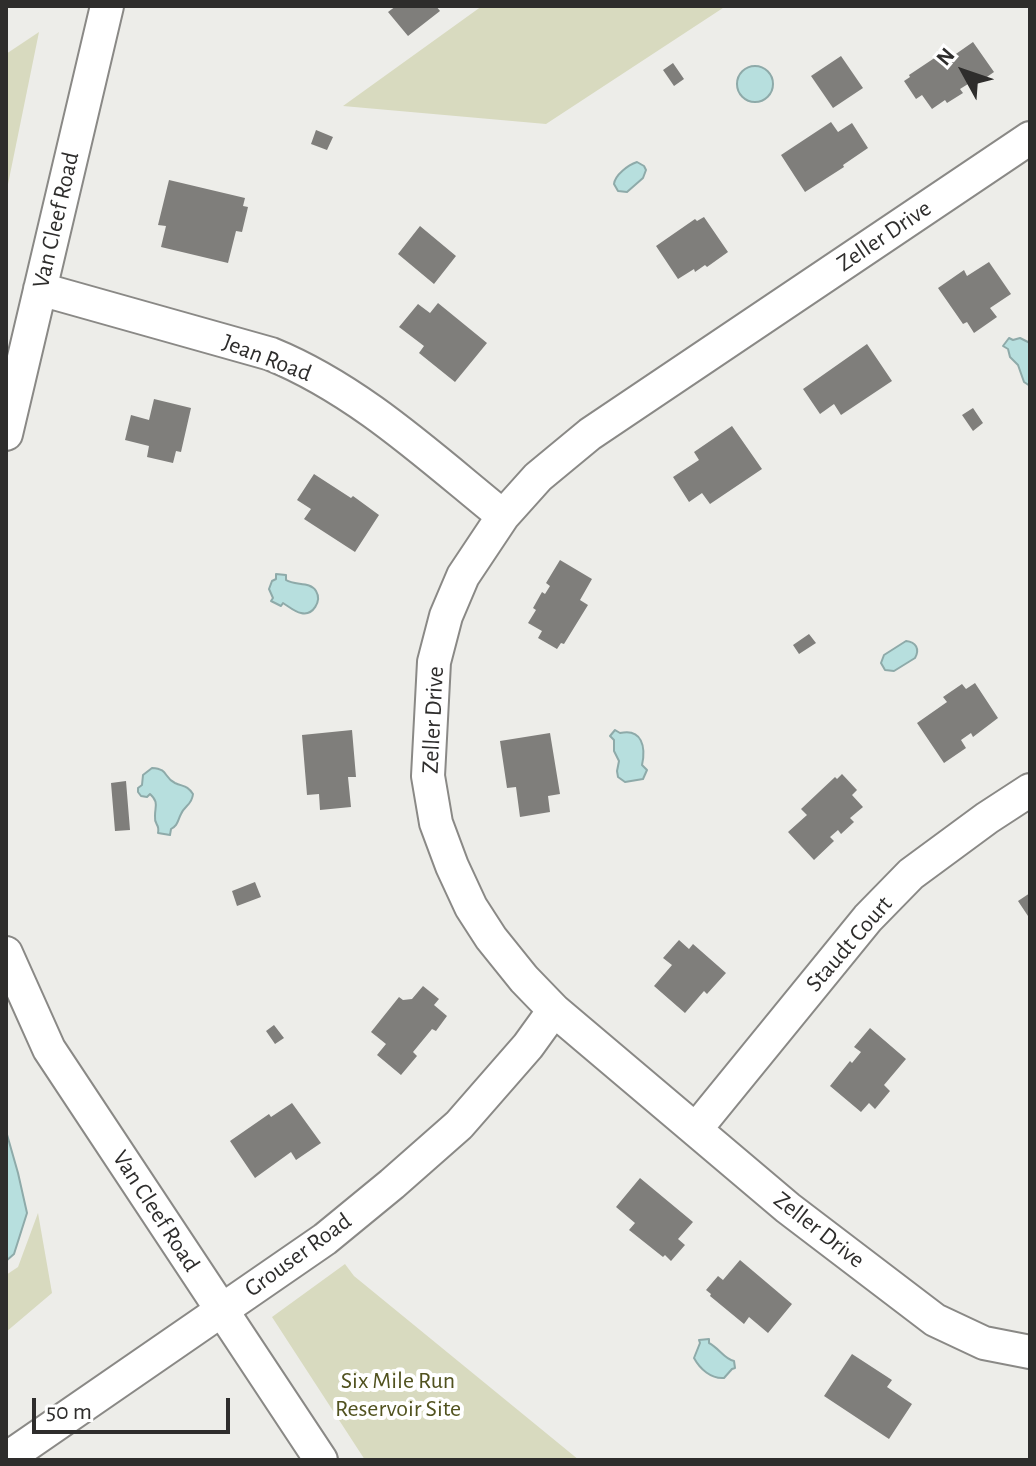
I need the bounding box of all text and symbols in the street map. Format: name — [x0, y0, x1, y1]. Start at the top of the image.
north arrow — [924, 32, 1004, 112]
text: N — [932, 44, 959, 70]
street label: Van Cleef Road — [26, 149, 86, 291]
street label: Zeller Drive — [831, 194, 937, 278]
street label: Jean Road — [218, 328, 316, 388]
street label: Zeller Drive — [416, 666, 450, 774]
street label: Staudt Court — [800, 890, 898, 998]
street label: Van Cleef Road — [106, 1145, 206, 1277]
street label: Zeller Drive — [768, 1186, 870, 1274]
street label: Grouser Road — [239, 1207, 357, 1303]
park label: Six Mile Run Reservoir Site — [335, 1367, 461, 1423]
scale bar — [36, 1382, 234, 1432]
text: 50 m — [46, 1400, 92, 1424]

